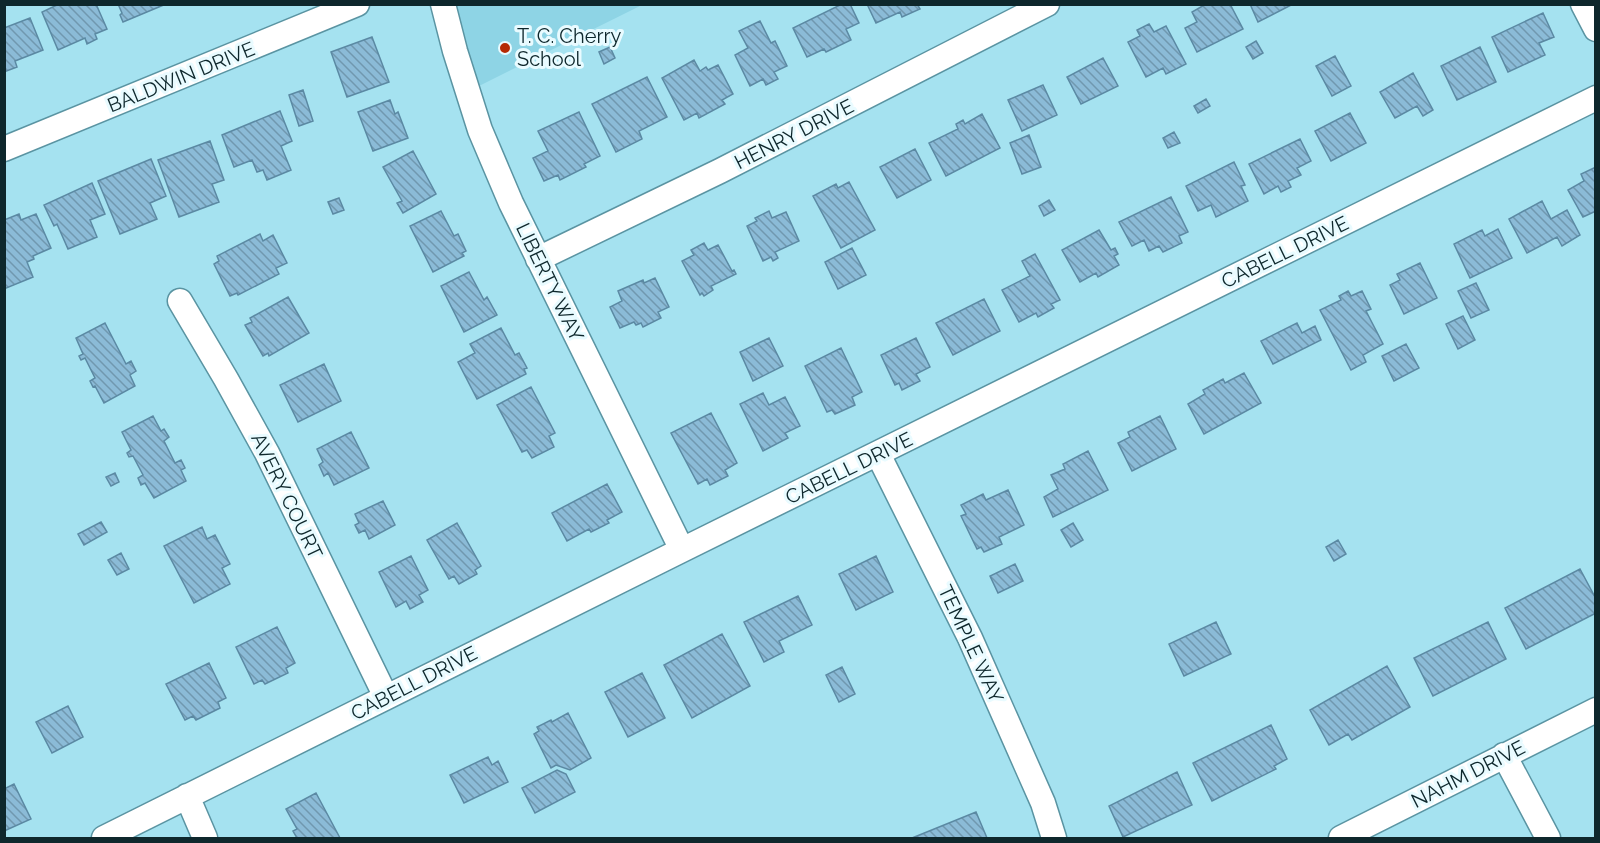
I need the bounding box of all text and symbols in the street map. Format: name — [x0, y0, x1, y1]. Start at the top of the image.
place label: T. C. Cherry School — [517, 24, 621, 71]
street label: BALDWIN DRIVE — [104, 37, 258, 117]
marker: T. C. Cherry School — [498, 41, 512, 55]
street label: HENRY DRIVE — [730, 94, 858, 174]
street label: CABELL DRIVE — [1218, 211, 1352, 293]
street label: LIBERTY WAY — [511, 219, 589, 345]
street label: CABELL DRIVE — [782, 427, 916, 509]
street label: AVERY COURT — [246, 429, 328, 563]
street label: TEMPLE WAY — [933, 581, 1009, 707]
street label: CABELL DRIVE — [347, 641, 481, 725]
street label: NAHM DRIVE — [1407, 735, 1529, 813]

